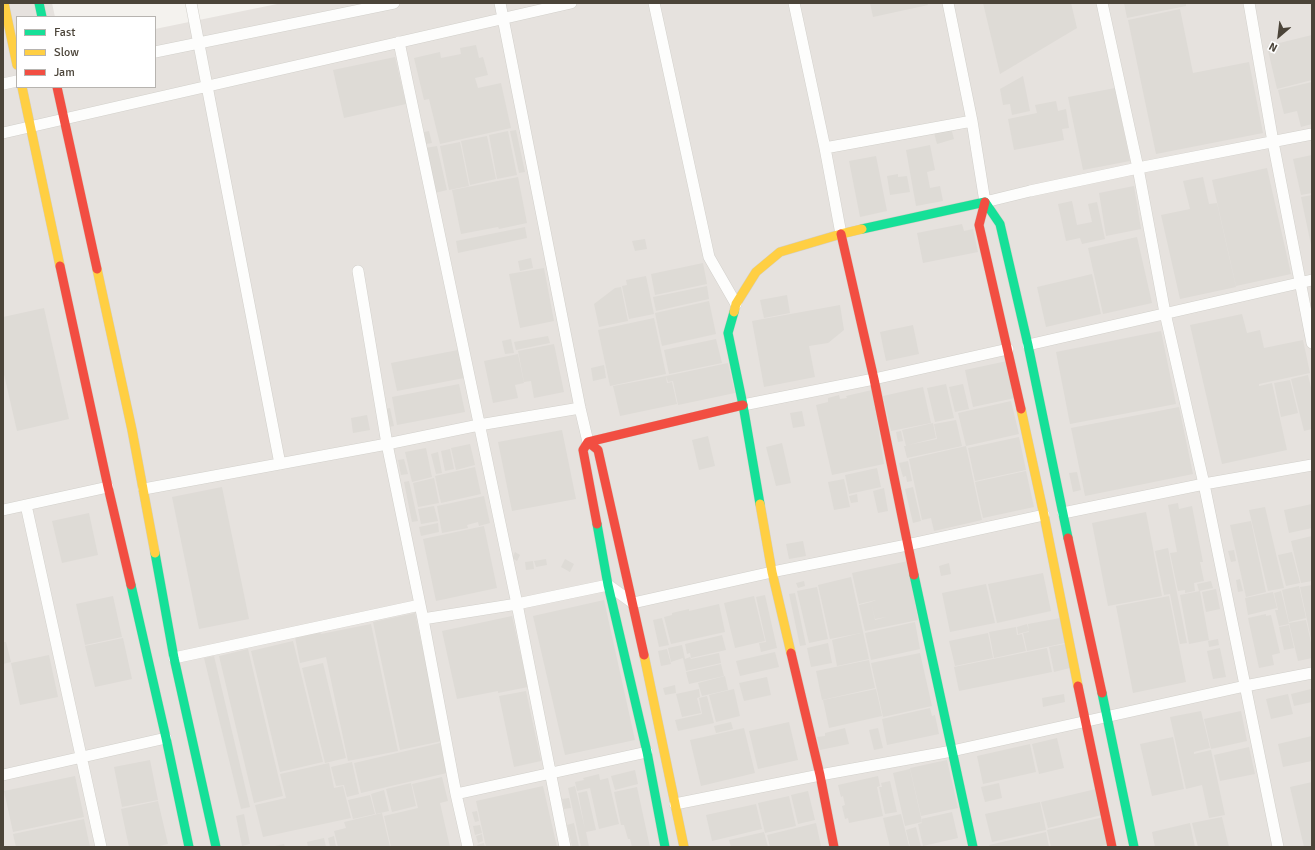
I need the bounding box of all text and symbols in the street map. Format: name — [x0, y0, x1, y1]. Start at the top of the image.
legend — [16, 16, 156, 88]
north arrow — [1259, 16, 1299, 56]
text: Fast — [54, 25, 75, 40]
text: N — [1267, 40, 1280, 55]
text: Slow — [54, 45, 79, 60]
text: Jam — [54, 65, 75, 80]

